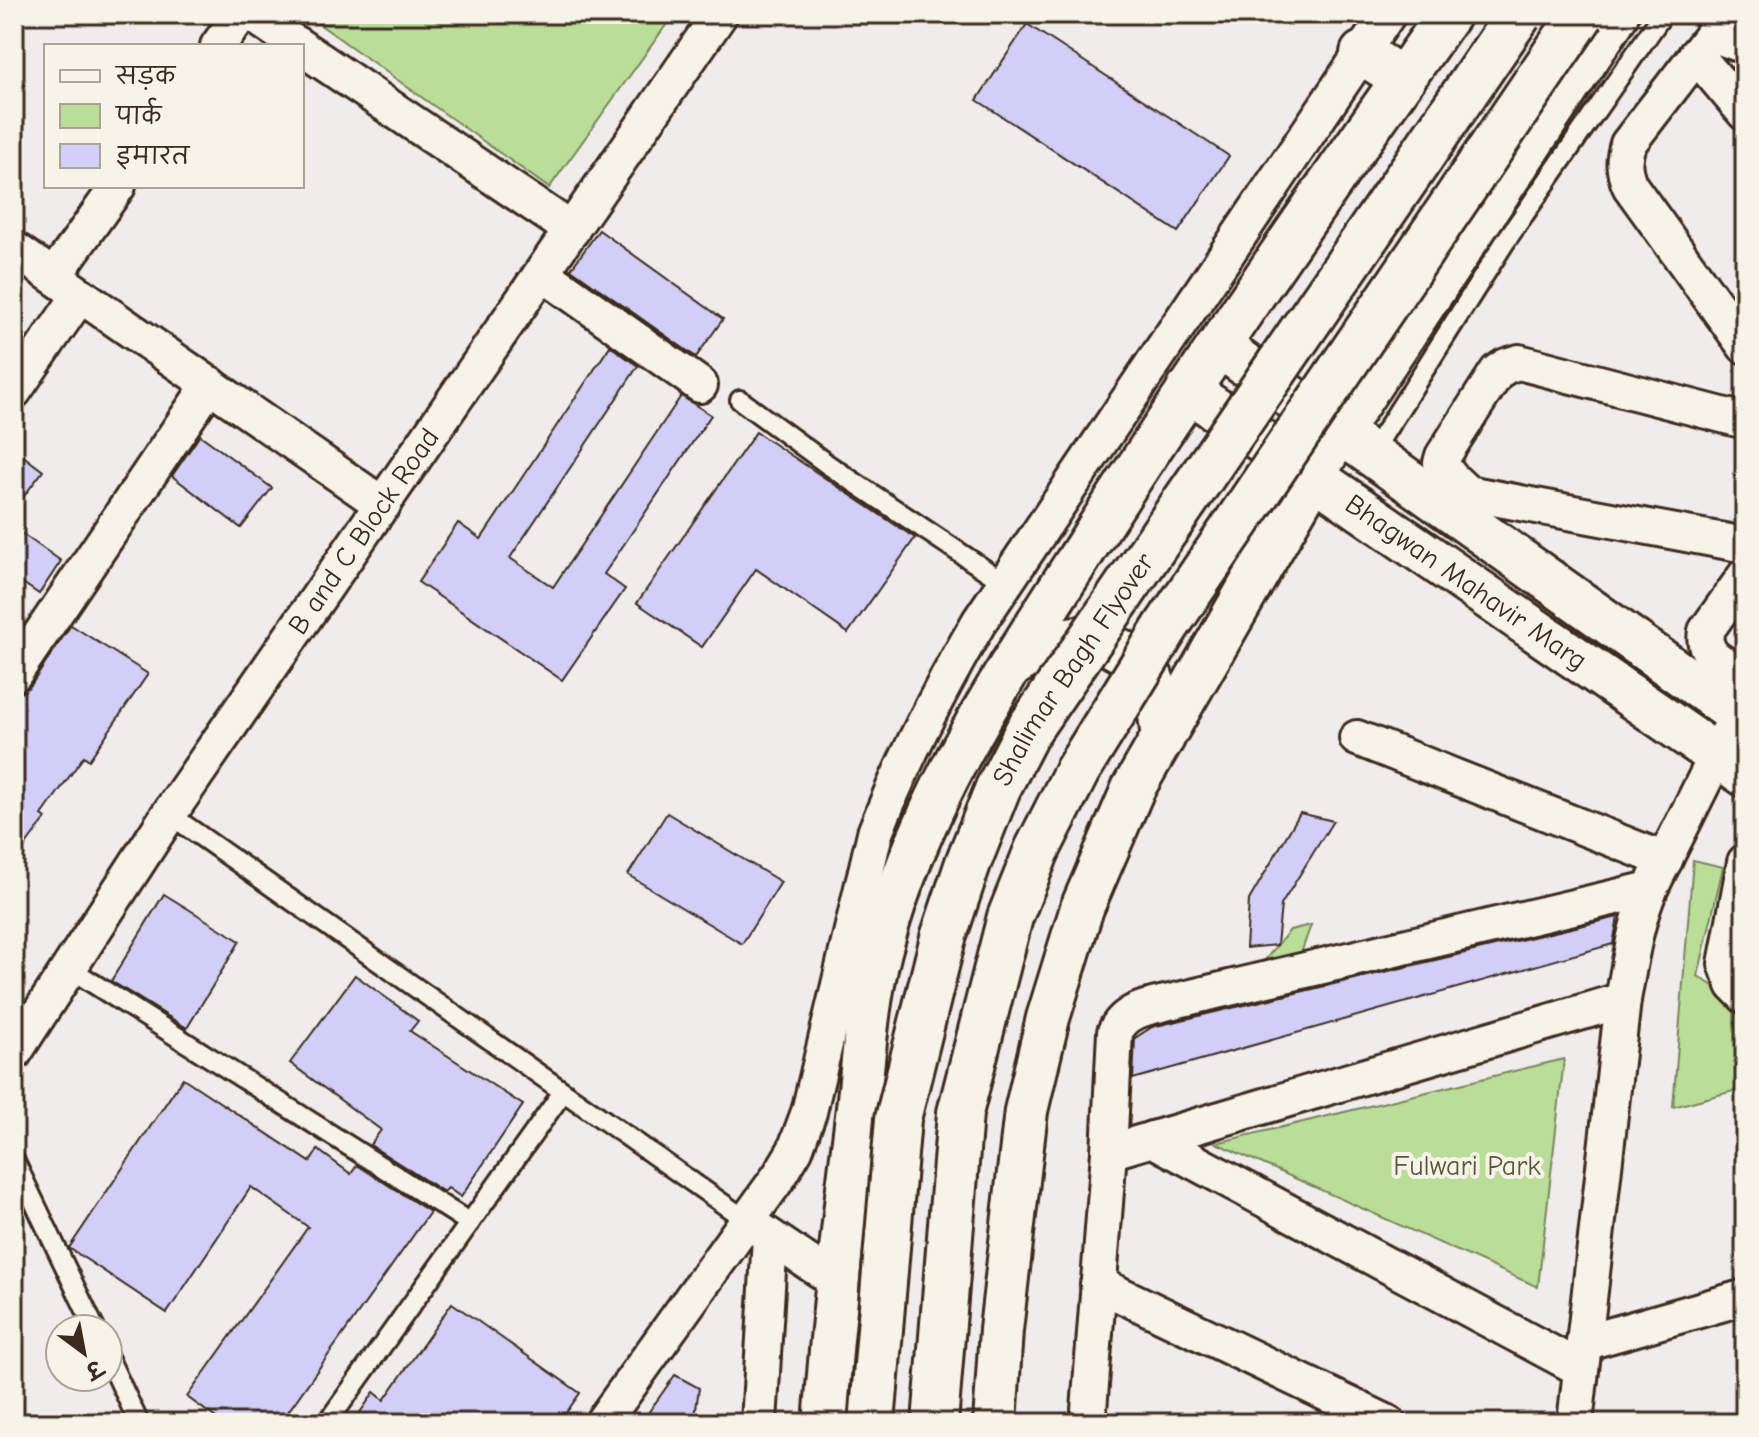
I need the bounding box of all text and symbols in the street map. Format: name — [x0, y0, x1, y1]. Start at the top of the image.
legend — [44, 44, 304, 188]
text: सड़क — [114, 62, 177, 90]
text: पार्क — [114, 97, 163, 130]
text: इमारत — [116, 142, 191, 170]
street label: B and C Block Road — [282, 422, 446, 640]
street label: Bhagwan Mahavir Marg — [1339, 488, 1593, 677]
street label: Shalimar Bagh Flyover — [986, 547, 1161, 791]
park label: Fulwari Park — [1393, 1150, 1541, 1182]
north arrow — [44, 1313, 124, 1393]
text: उ — [79, 1353, 109, 1385]

